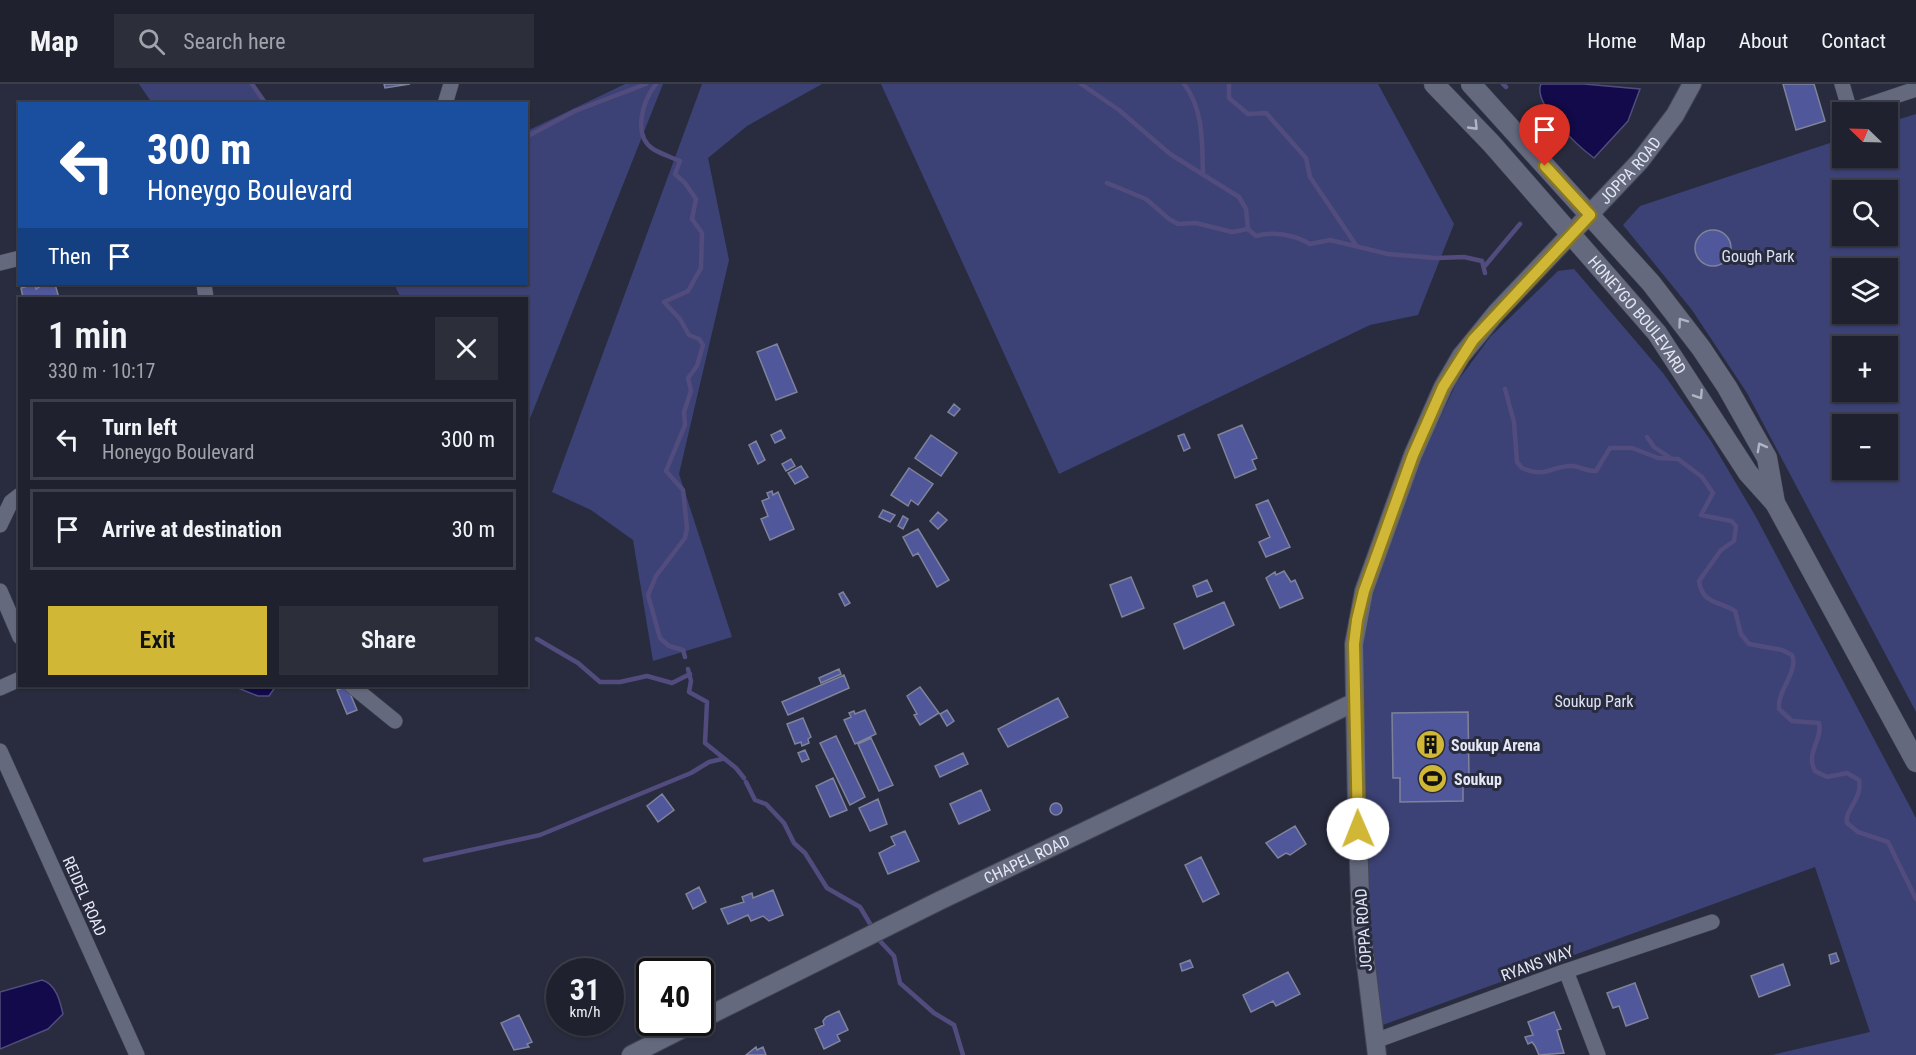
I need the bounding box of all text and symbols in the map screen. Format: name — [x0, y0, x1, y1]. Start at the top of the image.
search box — [114, 14, 534, 68]
text: Map — [30, 25, 78, 58]
icon: search — [135, 25, 168, 58]
text: Search here — [183, 29, 286, 54]
text: Home — [1587, 29, 1637, 53]
text: Map — [1670, 29, 1706, 53]
text: About — [1739, 29, 1788, 53]
text: Contact — [1821, 29, 1886, 53]
north arrow — [1832, 102, 1898, 168]
map controls — [1832, 102, 1898, 480]
pin — [1519, 104, 1570, 166]
icon: arrive — [1528, 113, 1561, 146]
one-way arrow — [1467, 119, 1478, 130]
text: 300 m — [147, 125, 252, 174]
icon: left — [48, 126, 126, 204]
street label: JOPPA ROAD — [1596, 133, 1665, 208]
text: Honeygo Boulevard — [147, 175, 353, 207]
button: search — [1832, 180, 1898, 246]
icon: arrive — [103, 240, 136, 273]
text: Then — [48, 244, 91, 269]
park label: Gough Park — [1721, 247, 1795, 266]
street label: HONEYGO BOULEVARD — [1584, 252, 1690, 378]
button: layers — [1832, 258, 1898, 324]
text: 1 min — [48, 315, 128, 357]
button: close — [435, 317, 498, 380]
one-way arrow — [1678, 317, 1689, 328]
button: + — [1832, 336, 1898, 402]
text: 330 m · 10:17 — [48, 359, 155, 383]
one-way arrow — [1691, 389, 1703, 399]
button: − — [1832, 414, 1898, 480]
text: Turn left — [102, 415, 177, 440]
icon: left — [51, 423, 84, 456]
text: 300 m — [441, 427, 495, 452]
text: Honeygo Boulevard — [102, 440, 254, 464]
one-way arrow — [1757, 443, 1768, 453]
icon: arrive — [51, 513, 84, 546]
text: Arrive at destination — [102, 517, 282, 542]
text: 30 m — [452, 517, 495, 542]
button: Exit — [48, 606, 267, 675]
button: Share — [279, 606, 498, 675]
park label: Soukup Park — [1554, 692, 1634, 711]
building icon: Soukup Arena — [1414, 729, 1446, 761]
place label: Soukup Arena — [1451, 736, 1541, 755]
sports icon: Soukup — [1417, 763, 1449, 795]
place label: Soukup — [1454, 770, 1502, 789]
position arrow — [1326, 797, 1390, 861]
street label: CHAPEL ROAD — [981, 831, 1073, 888]
street label: REIDEL ROAD — [59, 853, 111, 939]
street label: JOPPA ROAD — [1351, 888, 1376, 972]
street label: RYANS WAY — [1498, 941, 1577, 985]
speed limit sign: 40 — [636, 958, 714, 1036]
text: 31 — [570, 972, 600, 1007]
text: km/h — [570, 1003, 600, 1021]

